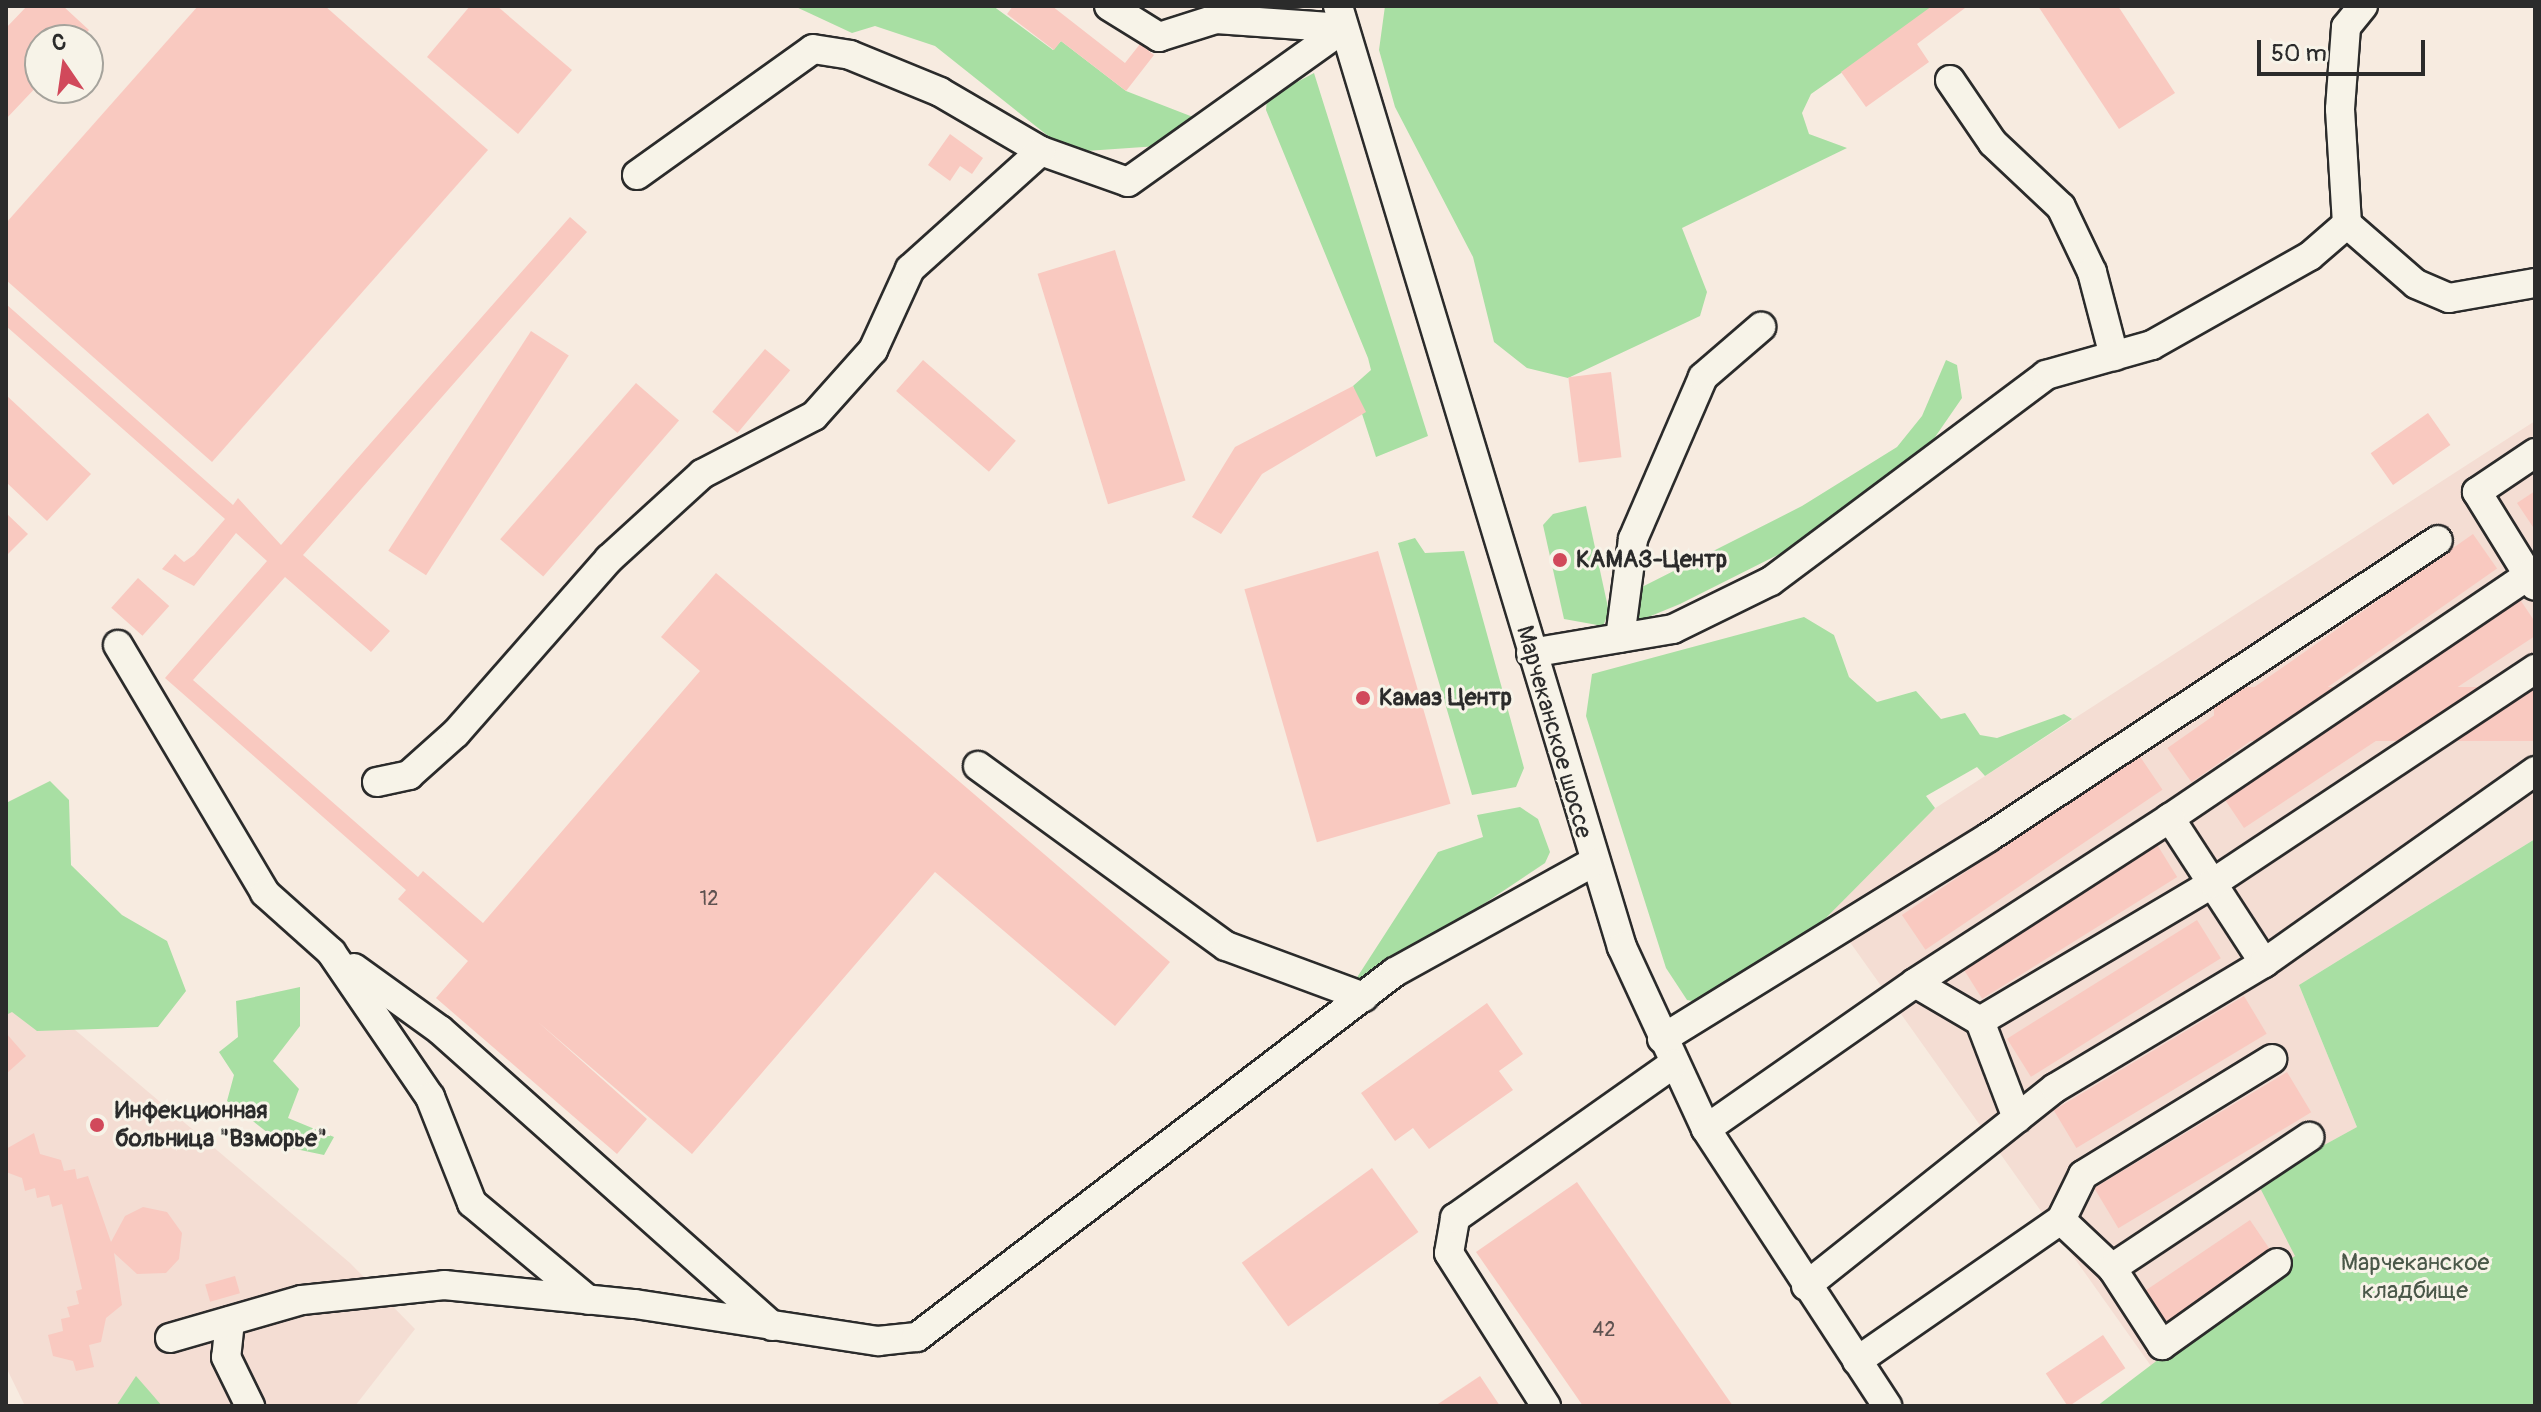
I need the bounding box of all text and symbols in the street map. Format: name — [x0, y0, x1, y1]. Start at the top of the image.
north arrow — [24, 24, 104, 104]
scale bar — [2261, 24, 2429, 74]
text: С — [49, 27, 69, 58]
text: 50 m — [2271, 39, 2327, 68]
place label: КАМАЗ-Центр — [1576, 546, 1727, 574]
marker: КАМАЗ-Центр — [1551, 551, 1569, 569]
street label: Марчеканское шоссе — [1510, 622, 1598, 842]
place label: Камаз Центр — [1379, 684, 1512, 712]
marker: Камаз Центр — [1354, 689, 1372, 707]
house number: 12 — [700, 886, 718, 910]
place label: Инфекционная больница "Взморье" — [115, 1097, 327, 1153]
marker: Инфекционная больница "Взморье" — [86, 1114, 108, 1136]
park label: Марчеканское кладбище — [2341, 1249, 2489, 1305]
house number: 42 — [1593, 1317, 1615, 1341]

